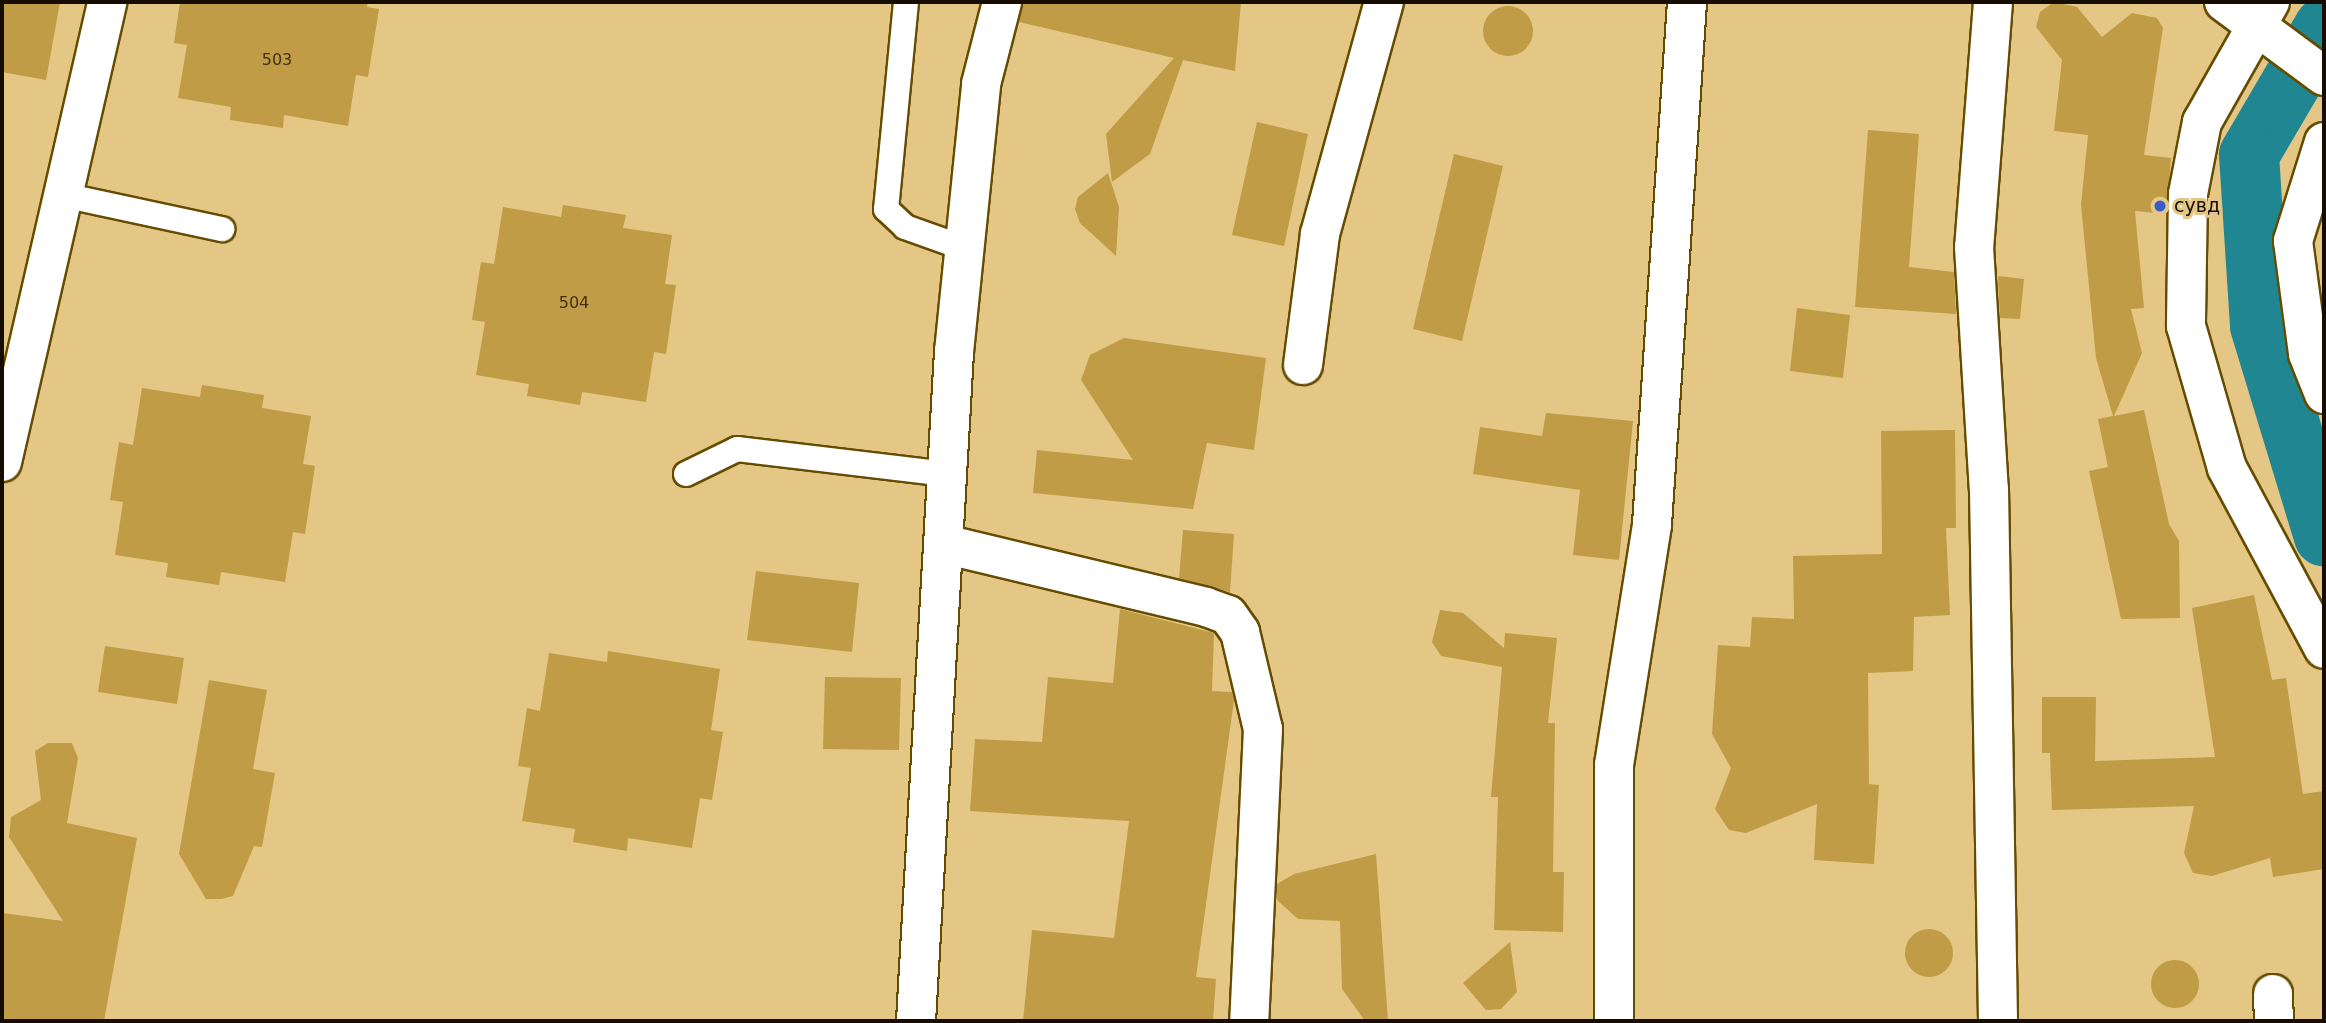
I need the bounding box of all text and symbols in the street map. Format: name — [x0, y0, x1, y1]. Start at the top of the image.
house number: 503 — [262, 50, 292, 70]
place label: сувд — [2174, 195, 2220, 217]
marker: сувд — [2152, 198, 2168, 214]
house number: 504 — [559, 293, 589, 313]

